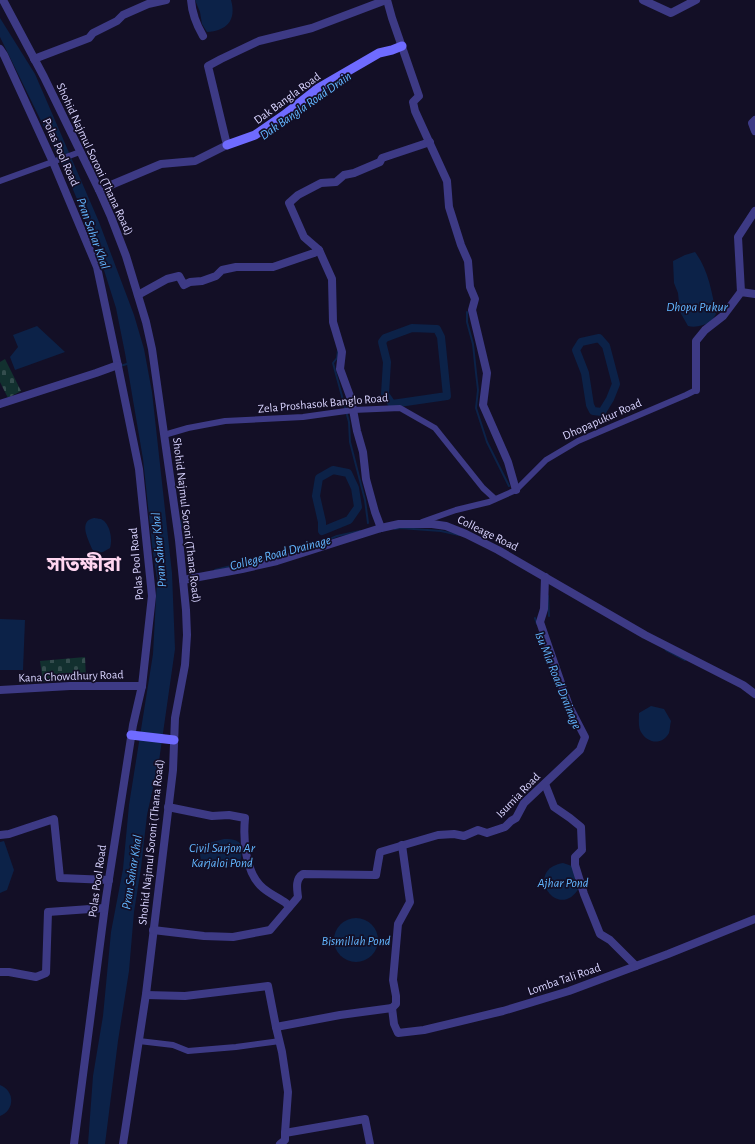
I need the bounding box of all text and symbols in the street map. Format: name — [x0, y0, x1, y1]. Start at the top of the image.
street label: Dak Bangla Road — [252, 70, 322, 126]
water label: Dak Bangla Road Drain — [258, 70, 354, 143]
street label: Shohid Najmul Soroni (Thana Road) — [53, 81, 136, 237]
street label: Polas Pool Road — [41, 116, 81, 188]
water label: Pran Sahar Khal — [74, 196, 112, 271]
water label: Dhopa Pukur — [666, 301, 729, 314]
street label: Zela Proshasok Banglo Road — [257, 391, 389, 415]
street label: Dhopapukur Road — [561, 396, 643, 442]
street label: Shohid Najmul Soroni (Thana Road) — [170, 437, 203, 603]
water label: Pran Sahar Khal — [150, 512, 169, 588]
street label: Colleage Road — [456, 513, 520, 553]
street label: Polas Pool Road — [127, 527, 145, 601]
water label: College Road Drainage — [229, 534, 332, 573]
district label: সাতক্ষীরা — [46, 552, 121, 575]
water label: Isu Mia Road Drainage — [532, 630, 583, 731]
street label: Kana Chowdhury Road — [18, 668, 124, 685]
street label: Shohid Najmul Soroni (Thana Road) — [136, 759, 167, 925]
street label: Isumia Road — [494, 770, 542, 820]
water label: Pran Sahar Khal — [120, 834, 145, 910]
water label: Civil Sarjon Ar Karjaloi Pond — [189, 842, 256, 870]
street label: Polas Pool Road — [86, 844, 108, 918]
water label: Ajhar Pond — [536, 877, 589, 890]
water label: Bismillah Pond — [321, 935, 391, 948]
street label: Lomba Tali Road — [526, 961, 602, 997]

